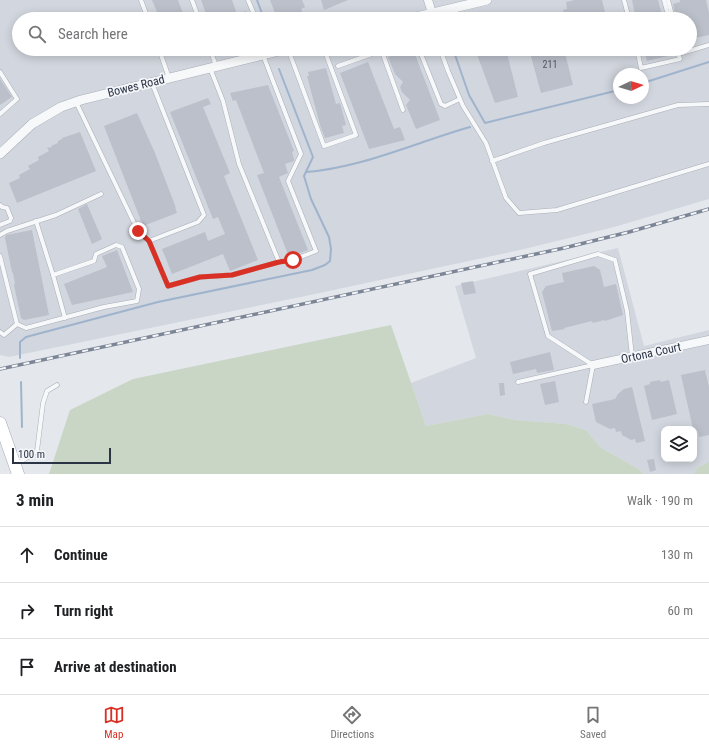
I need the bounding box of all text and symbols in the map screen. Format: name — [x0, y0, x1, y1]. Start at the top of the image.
search box — [12, 12, 697, 56]
icon: search — [26, 23, 48, 45]
text: Search here — [58, 25, 128, 43]
house number: 211 — [543, 59, 557, 70]
north arrow — [613, 68, 649, 104]
street label: Bowes Road — [106, 72, 166, 100]
route end — [129, 222, 147, 240]
route start — [284, 251, 302, 269]
street label: Ortona Court — [620, 340, 683, 366]
map controls — [661, 426, 697, 462]
button: layers — [661, 426, 697, 462]
scale bar — [12, 446, 111, 465]
text: 100 m — [18, 448, 45, 461]
text: 3 min — [16, 490, 54, 510]
text: Walk · 190 m — [627, 493, 693, 508]
icon: ahead — [16, 544, 38, 566]
text: Continue — [54, 546, 108, 564]
text: 130 m — [661, 547, 693, 562]
icon: right — [16, 600, 38, 622]
text: Turn right — [54, 602, 113, 620]
text: 60 m — [667, 603, 693, 618]
icon: arrive — [16, 656, 38, 678]
text: Arrive at destination — [54, 658, 177, 676]
tab: Map — [103, 704, 125, 741]
tab: Directions — [330, 704, 374, 741]
tab: Saved — [580, 704, 606, 741]

